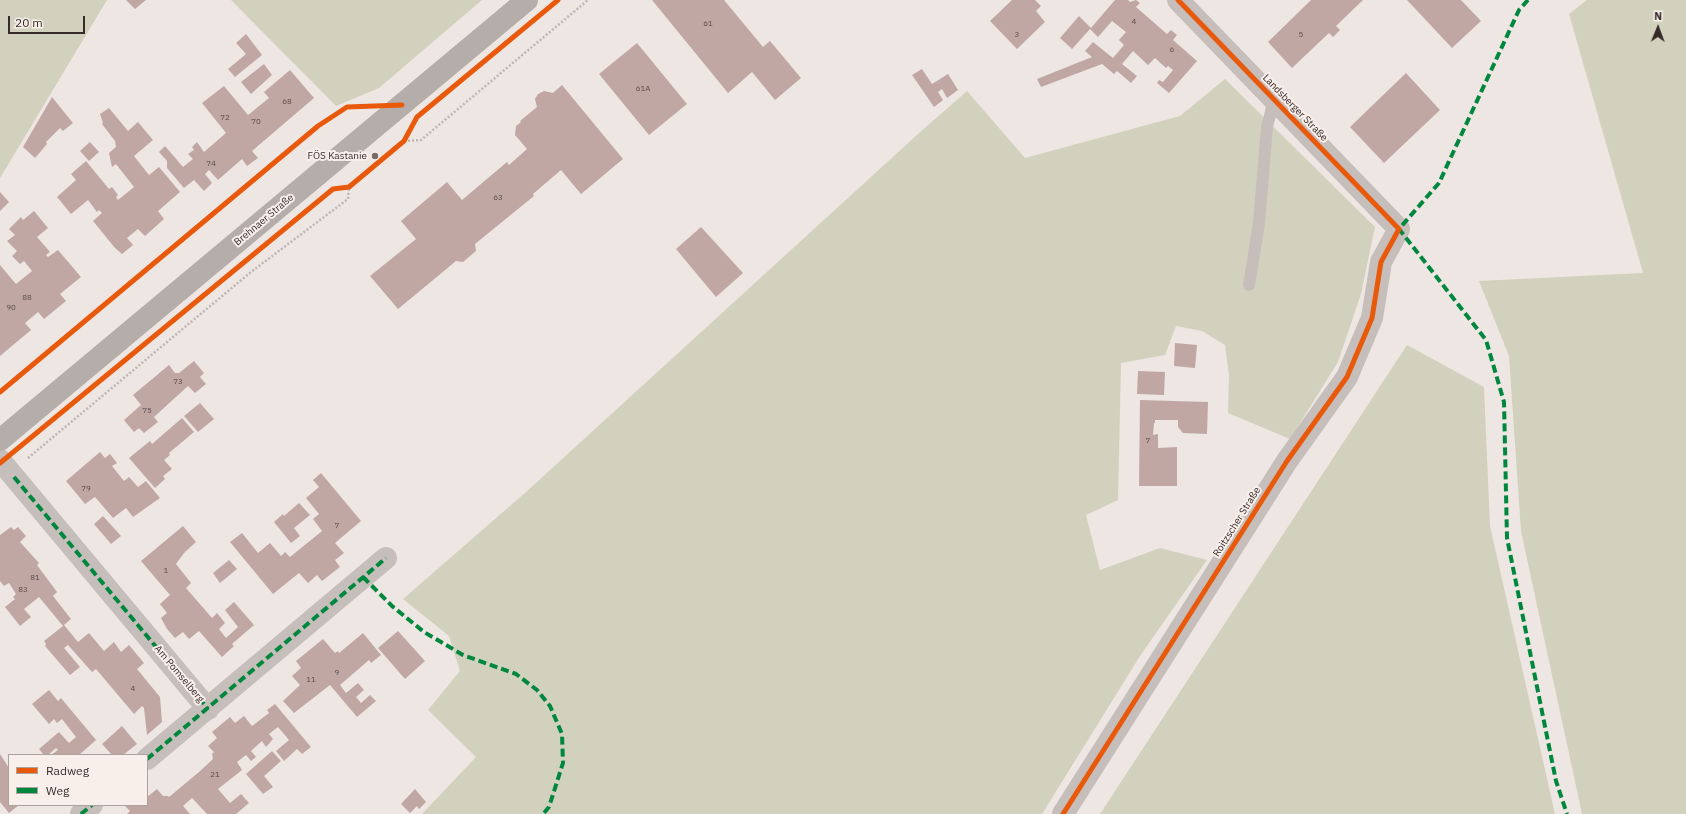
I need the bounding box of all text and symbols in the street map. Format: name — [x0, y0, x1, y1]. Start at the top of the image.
scale bar — [10, 8, 87, 34]
north arrow — [1638, 8, 1678, 48]
text: N — [1654, 9, 1662, 23]
text: 20 m — [15, 15, 43, 30]
house number: 4 — [1132, 17, 1136, 27]
house number: 61 — [703, 19, 713, 29]
house number: 3 — [1015, 30, 1019, 40]
house number: 5 — [1299, 30, 1303, 40]
house number: 6 — [1170, 45, 1174, 55]
street label: Landsberger Straße — [1260, 72, 1330, 144]
house number: 61A — [636, 84, 650, 94]
house number: 68 — [282, 97, 292, 107]
house number: 72 — [220, 113, 230, 123]
house number: 70 — [251, 117, 261, 127]
place label: FÖS Kastanie — [307, 150, 367, 162]
marker: FÖS Kastanie — [370, 151, 380, 161]
house number: 74 — [206, 159, 216, 169]
street label: Brehnaer Straße — [232, 192, 296, 248]
house number: 63 — [493, 193, 503, 203]
house number: 88 — [22, 293, 32, 303]
house number: 90 — [6, 303, 16, 313]
house number: 73 — [173, 377, 183, 387]
house number: 75 — [142, 406, 152, 416]
house number: 7 — [1146, 436, 1150, 446]
house number: 79 — [81, 484, 91, 494]
street label: Roitzscher Straße — [1211, 485, 1263, 559]
house number: 7 — [335, 521, 339, 531]
house number: 1 — [164, 566, 168, 576]
house number: 81 — [30, 573, 40, 583]
house number: 83 — [18, 585, 28, 595]
street label: Am Pomselberg — [152, 643, 206, 705]
house number: 9 — [335, 668, 339, 678]
house number: 11 — [306, 675, 316, 685]
house number: 4 — [131, 684, 135, 694]
legend — [8, 754, 148, 806]
text: Radweg — [46, 763, 89, 778]
house number: 21 — [210, 770, 220, 780]
text: Weg — [46, 783, 69, 798]

